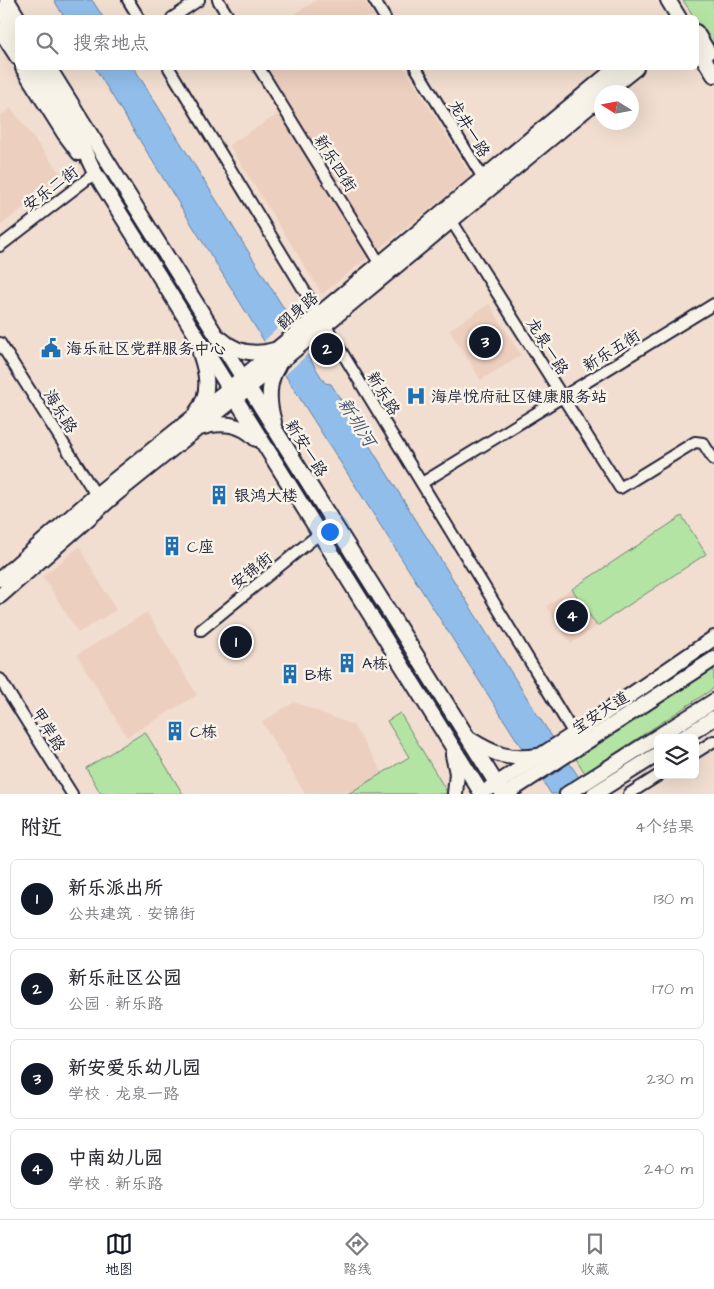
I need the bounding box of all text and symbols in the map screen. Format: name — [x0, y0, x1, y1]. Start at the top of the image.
search box — [15, 15, 699, 70]
icon: search — [33, 29, 61, 57]
text: 搜索地点 — [73, 30, 149, 57]
north arrow — [594, 85, 639, 130]
street label: 龙井一路 — [443, 95, 495, 162]
street label: 新乐四街 — [309, 131, 361, 197]
street label: 安乐二街 — [18, 161, 83, 217]
street label: 翻身路 — [272, 287, 323, 335]
street label: 龙泉一路 — [521, 314, 573, 380]
pin: 3 — [469, 323, 501, 361]
street label: 新乐五街 — [579, 325, 645, 377]
pin: 2 — [311, 330, 343, 368]
public building icon: 海乐社区党群服务中心 — [40, 337, 62, 359]
place label: 海乐社区党群服务中心 — [66, 338, 226, 360]
street label: 新乐路 — [361, 367, 405, 420]
street label: 海乐路 — [38, 385, 82, 438]
hospital icon: 海岸悦府社区健康服务站 — [405, 385, 427, 407]
place label: 海岸悦府社区健康服务站 — [431, 386, 607, 408]
water label: 新圳河 — [332, 393, 383, 454]
street label: 新安一路 — [280, 416, 332, 482]
building icon: 银鸿大楼 — [208, 484, 230, 506]
place label: 银鸿大楼 — [234, 485, 298, 507]
your location — [317, 519, 343, 545]
building icon: C座 — [161, 535, 183, 557]
place label: C座 — [187, 536, 214, 558]
street label: 安锦街 — [226, 547, 277, 594]
pin: 4 — [556, 597, 588, 635]
pin: 1 — [220, 623, 252, 661]
building icon: A栋 — [336, 652, 358, 674]
place label: A栋 — [362, 653, 388, 675]
building icon: B栋 — [279, 663, 301, 685]
place label: B栋 — [305, 664, 332, 686]
street label: 宝安大道 — [568, 686, 633, 739]
street label: 甲岸路 — [26, 703, 70, 756]
building icon: C栋 — [164, 720, 186, 742]
place label: C栋 — [190, 721, 217, 743]
map controls — [654, 734, 699, 779]
button: layers — [654, 734, 699, 779]
text: 附近 — [20, 813, 62, 842]
text: 4个结果 — [635, 816, 694, 838]
text: 新乐派出所 — [68, 875, 163, 902]
text: 1 — [36, 888, 38, 910]
text: 130 m — [654, 888, 693, 910]
text: 公共建筑 · 安锦街 — [68, 903, 195, 925]
text: 新乐社区公园 — [68, 965, 182, 992]
text: 2 — [32, 978, 42, 1000]
text: 170 m — [652, 978, 693, 1000]
text: 公园 · 新乐路 — [68, 993, 163, 1015]
text: 新安爱乐幼儿园 — [68, 1055, 201, 1082]
text: 3 — [33, 1068, 41, 1090]
text: 230 m — [647, 1068, 693, 1090]
text: 学校 · 龙泉一路 — [68, 1083, 179, 1105]
text: 中南幼儿园 — [68, 1145, 163, 1172]
text: 4 — [32, 1158, 42, 1180]
text: 240 m — [644, 1158, 693, 1180]
text: 学校 · 新乐路 — [68, 1173, 163, 1195]
tab: 地图 — [105, 1230, 133, 1280]
tab: 路线 — [343, 1230, 371, 1280]
tab: 收藏 — [581, 1230, 609, 1280]

